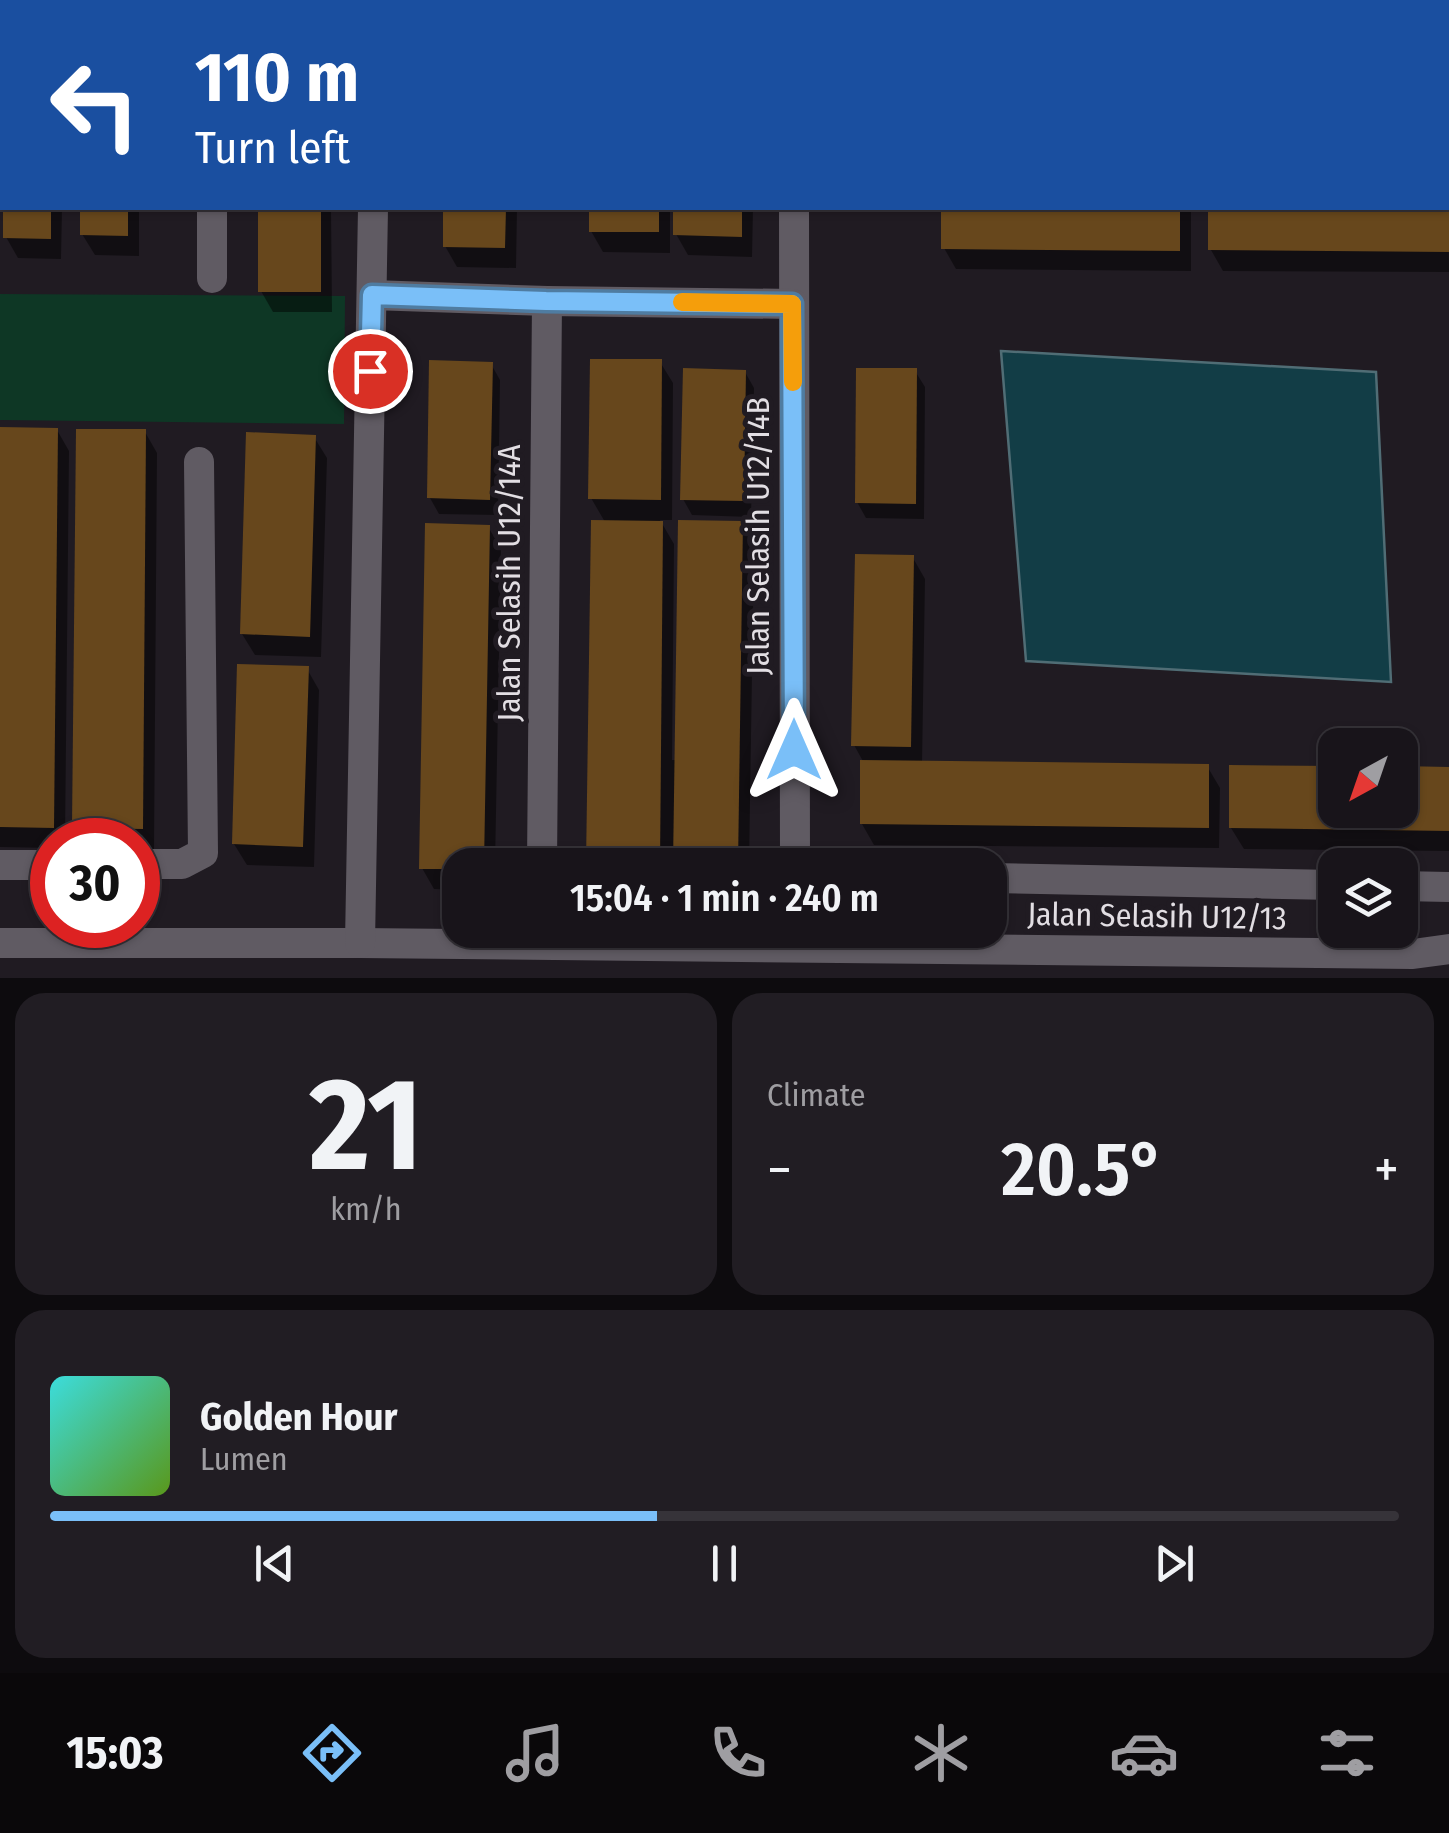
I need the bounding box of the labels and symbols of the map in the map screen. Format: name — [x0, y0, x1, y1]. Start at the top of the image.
pin — [328, 329, 413, 414]
street label: Jalan Selasih U12/14B — [739, 397, 777, 675]
street label: Jalan Selasih U12/14A — [490, 444, 528, 722]
position arrow — [742, 698, 846, 802]
north arrow — [1318, 728, 1418, 828]
speed limit sign: 30 — [30, 818, 160, 948]
street label: Jalan Selasih U12/13 — [1027, 895, 1287, 937]

